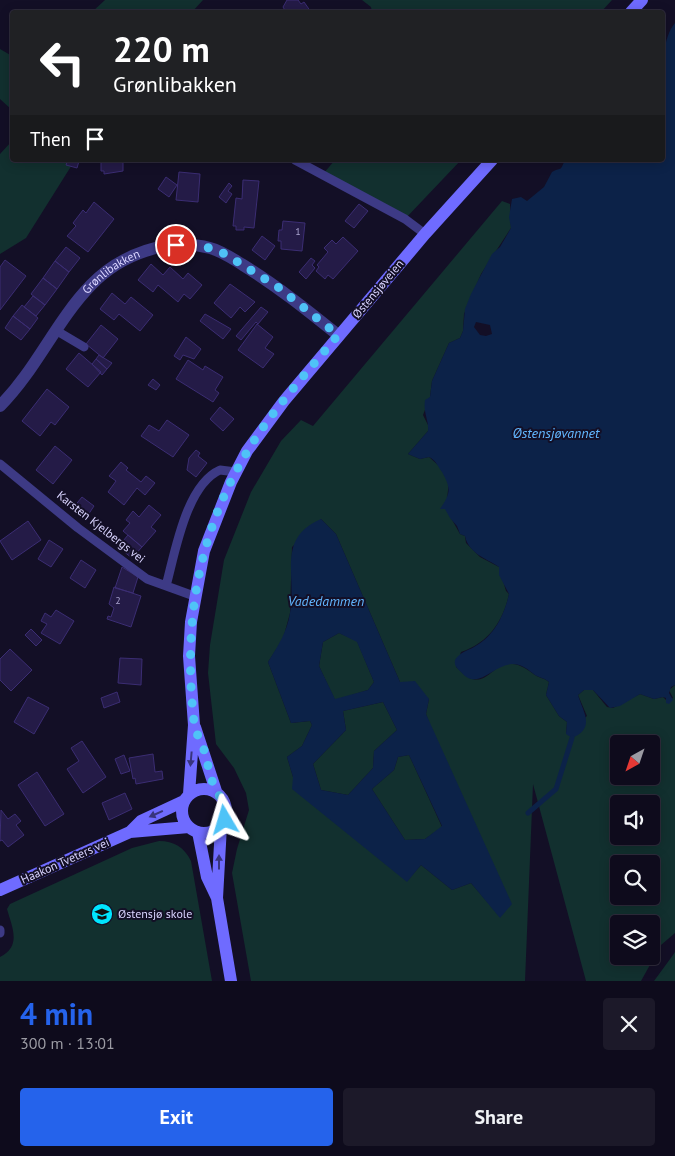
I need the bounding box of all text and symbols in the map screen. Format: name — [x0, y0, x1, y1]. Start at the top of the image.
text: 220 m — [113, 26, 210, 72]
icon: left — [30, 30, 95, 95]
text: Grønlibakken — [113, 70, 237, 98]
icon: arrive — [81, 125, 109, 153]
text: Then — [30, 127, 71, 151]
pin — [155, 224, 197, 266]
house number: 1 — [295, 225, 301, 238]
icon: arrive — [162, 231, 190, 259]
street label: Grønlibakken — [79, 246, 142, 297]
street label: Østensjøveien — [349, 256, 407, 321]
water label: Østensjøvannet — [513, 424, 600, 442]
street label: Karsten Kjelbergs vei — [54, 487, 149, 566]
water label: Vadedammen — [288, 592, 364, 610]
house number: 2 — [115, 594, 121, 607]
north arrow — [610, 735, 660, 785]
map controls — [610, 735, 660, 965]
one-way arrow — [186, 752, 194, 768]
position arrow — [198, 793, 250, 845]
button: sound — [610, 795, 660, 845]
one-way arrow — [149, 811, 163, 819]
street label: Haakon Tveters vei — [18, 834, 111, 887]
one-way arrow — [215, 854, 223, 870]
button: search — [610, 855, 660, 905]
school or university icon: Østensjø skole — [90, 902, 114, 926]
place label: Østensjø skole — [118, 906, 192, 921]
button: layers — [610, 915, 660, 965]
text: 4 min — [20, 994, 93, 1033]
button: close — [603, 998, 655, 1050]
text: 300 m · 13:01 — [20, 1033, 115, 1053]
button: Exit — [20, 1088, 333, 1146]
button: Share — [343, 1088, 655, 1146]

